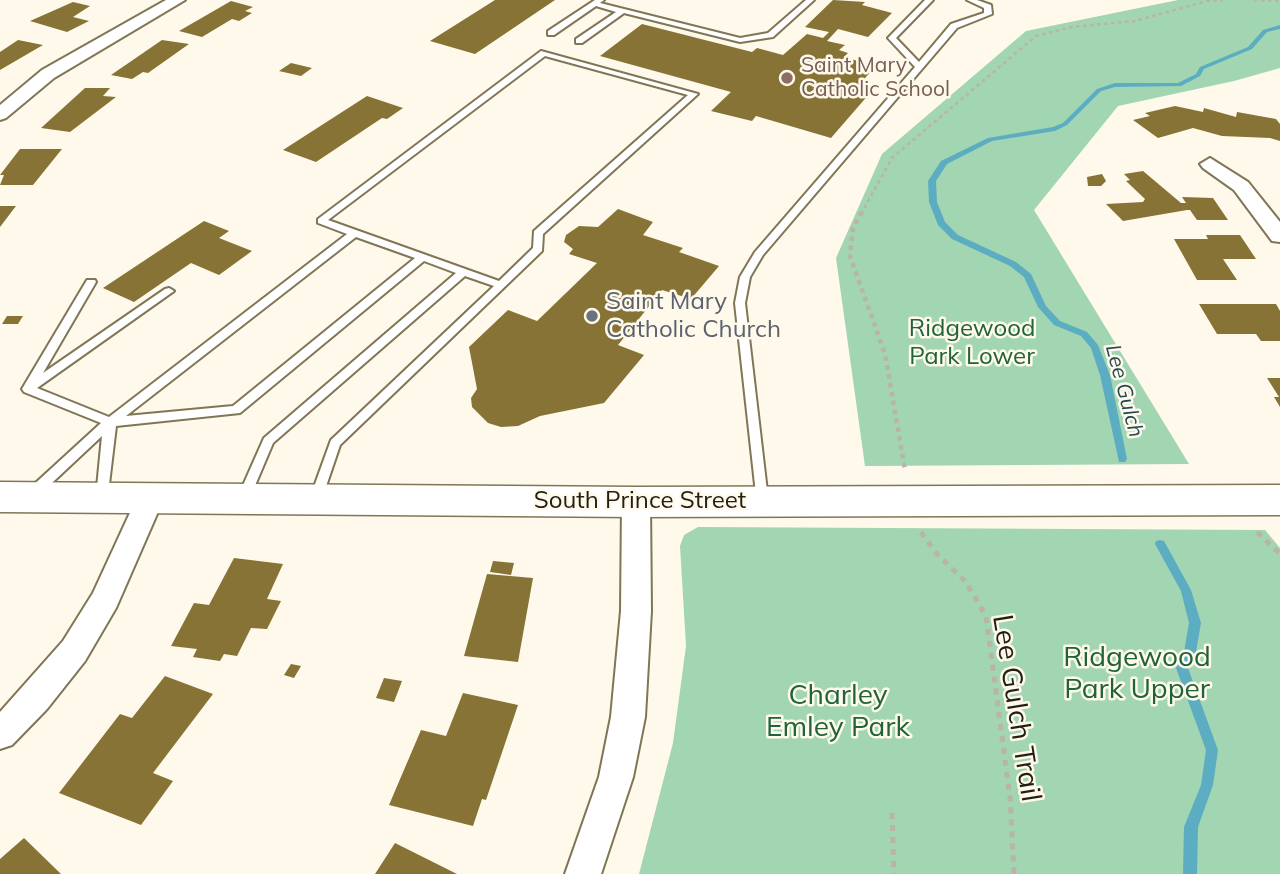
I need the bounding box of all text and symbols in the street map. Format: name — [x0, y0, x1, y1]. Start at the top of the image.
place label: Saint Mary Catholic School — [801, 53, 950, 103]
marker: Saint Mary Catholic School — [779, 70, 795, 86]
place label: Saint Mary Catholic Church — [606, 288, 781, 344]
marker: Saint Mary Catholic Church — [584, 308, 600, 324]
park label: Ridgewood Park Lower — [909, 315, 1035, 371]
water label: Lee Gulch — [1100, 342, 1148, 440]
street label: South Prince Street — [534, 487, 746, 515]
street label: Lee Gulch Trail — [985, 612, 1047, 804]
park label: Ridgewood Park Upper — [1063, 641, 1211, 707]
park label: Charley Emley Park — [766, 679, 910, 745]

